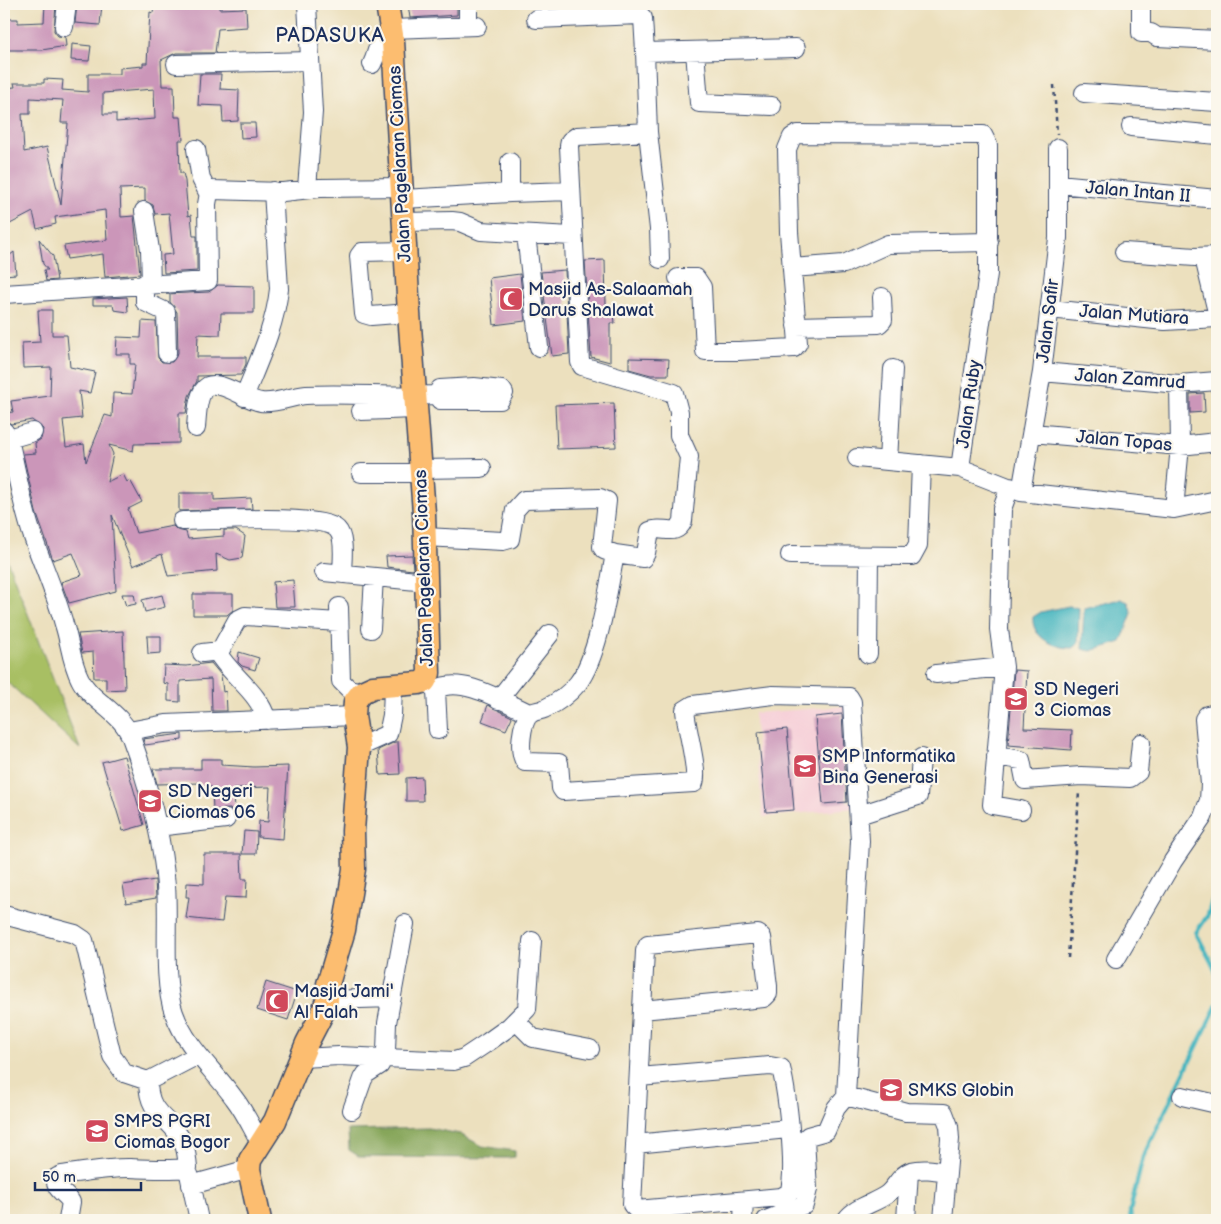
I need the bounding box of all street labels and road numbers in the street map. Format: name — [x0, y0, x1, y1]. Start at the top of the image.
street label: Jalan Pagelaran Ciomas — [384, 65, 416, 263]
street label: Jalan Intan II — [1085, 177, 1191, 207]
street label: Jalan Safir — [1032, 277, 1064, 364]
street label: Jalan Mutiara — [1078, 301, 1190, 329]
street label: Jalan Ruby — [952, 358, 986, 450]
street label: Jalan Zamrud — [1074, 365, 1186, 393]
street label: Jalan Topas — [1075, 426, 1173, 456]
street label: Jalan Pagelaran Ciomas — [410, 469, 438, 667]

